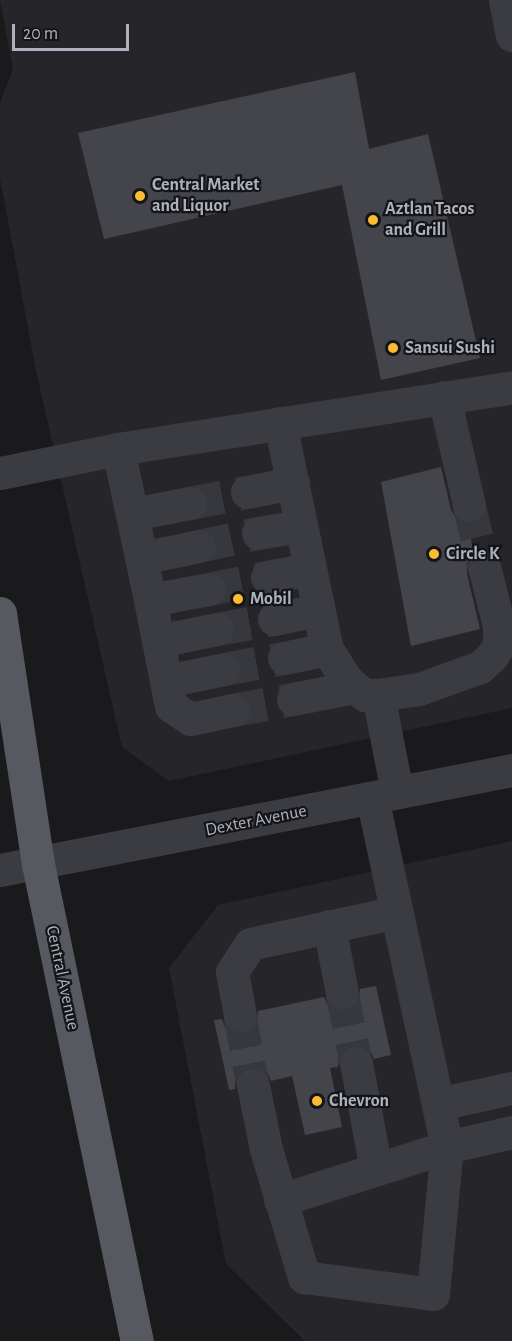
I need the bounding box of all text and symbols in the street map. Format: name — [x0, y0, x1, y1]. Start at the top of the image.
scale bar — [15, 12, 132, 50]
text: 20 m — [23, 25, 58, 43]
place label: Central Market and Liquor — [152, 175, 259, 218]
marker: Central Market and Liquor — [133, 189, 147, 203]
place label: Aztlan Tacos and Grill — [385, 199, 474, 242]
marker: Aztlan Tacos and Grill — [366, 213, 380, 227]
place label: Sansui Sushi — [405, 337, 495, 359]
marker: Sansui Sushi — [386, 341, 400, 355]
place label: Circle K — [446, 543, 500, 565]
marker: Circle K — [427, 547, 441, 561]
place label: Mobil — [250, 588, 292, 610]
marker: Mobil — [231, 592, 245, 606]
street label: Dexter Avenue — [203, 801, 309, 841]
street label: Central Avenue — [40, 924, 84, 1032]
place label: Chevron — [329, 1090, 389, 1112]
marker: Chevron — [310, 1094, 324, 1108]

